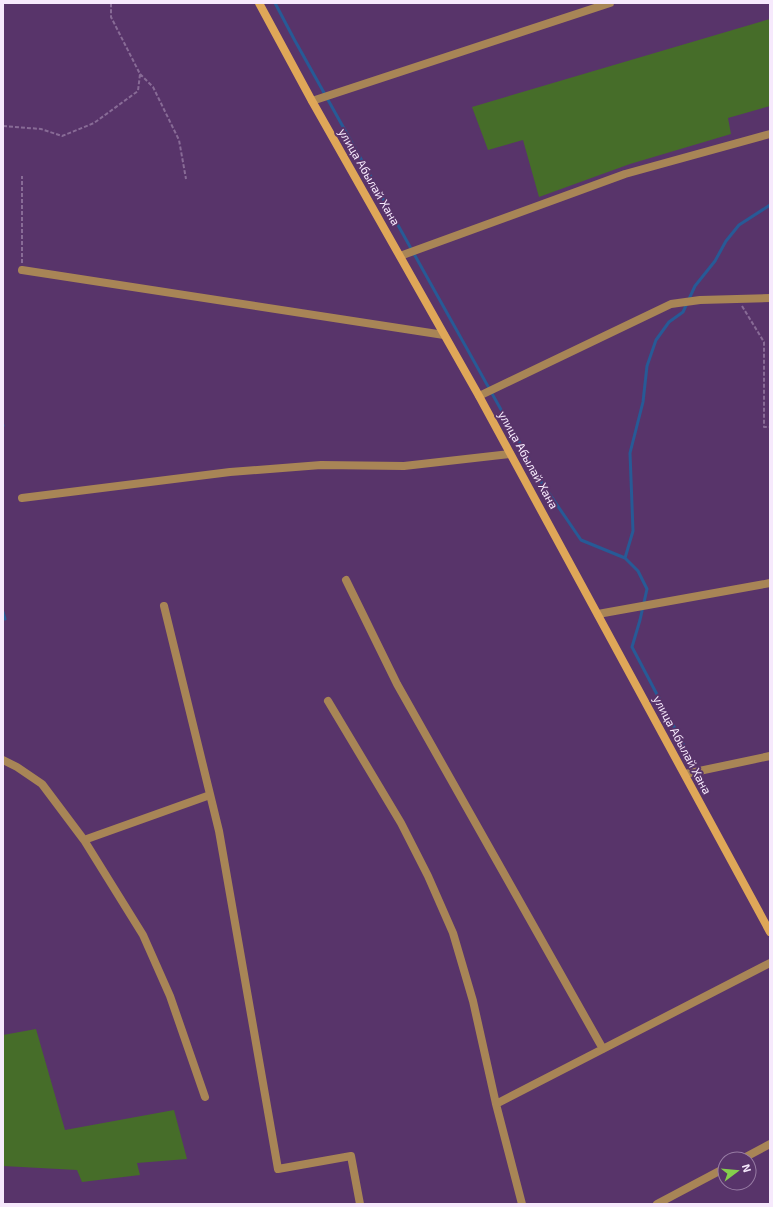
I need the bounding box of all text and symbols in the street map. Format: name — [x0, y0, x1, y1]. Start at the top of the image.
street label: улица Абылай Хана — [335, 125, 403, 228]
street label: улица Абылай Хана — [495, 408, 562, 511]
street label: улица Абылай Хана — [650, 693, 715, 797]
north arrow — [717, 1151, 757, 1191]
text: N — [740, 1162, 754, 1174]

